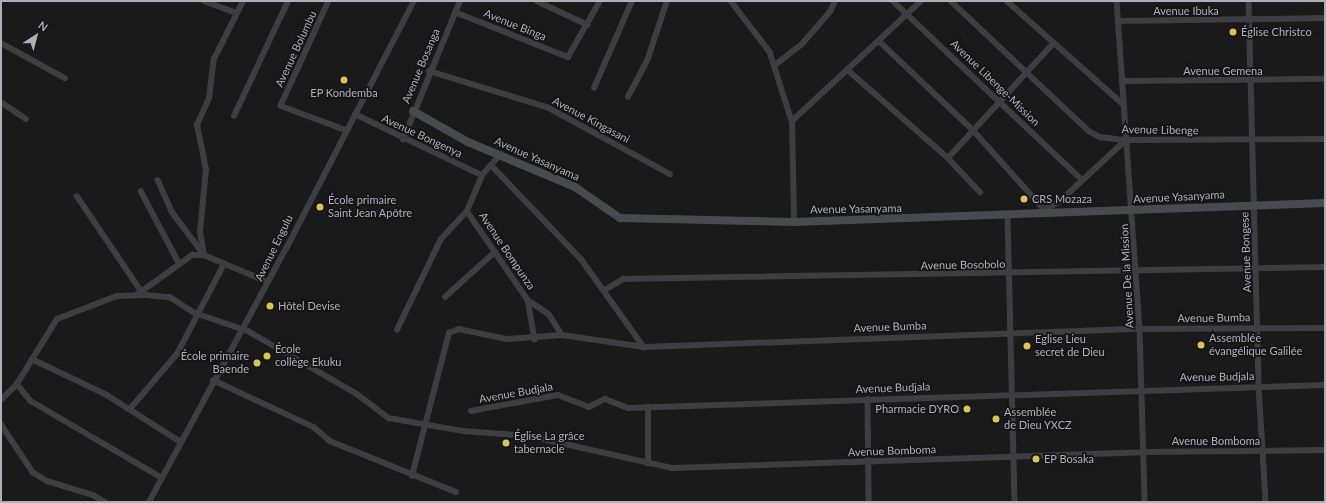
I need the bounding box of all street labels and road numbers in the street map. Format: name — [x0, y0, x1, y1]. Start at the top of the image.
street label: Avenue Ibuka — [1153, 4, 1219, 18]
street label: Avenue Binga — [482, 6, 548, 44]
street label: Avenue Bolumbu — [273, 9, 319, 89]
street label: Avenue Bosanga — [399, 27, 443, 105]
street label: Avenue Libenge-Mission — [948, 37, 1042, 129]
street label: Avenue Gemena — [1183, 64, 1263, 78]
street label: Avenue Kingasani — [550, 94, 632, 146]
street label: Avenue Bongenya — [380, 112, 464, 160]
street label: Avenue Libenge — [1121, 123, 1199, 137]
street label: Avenue Yasanyama — [492, 134, 582, 184]
street label: Avenue Yasanyama — [1133, 188, 1225, 206]
street label: Avenue Yasanyama — [810, 202, 902, 216]
street label: Avenue Bompunza — [476, 210, 538, 292]
street label: Avenue Bongese — [1238, 211, 1254, 293]
street label: Avenue Engulu — [252, 213, 296, 283]
street label: Avenue De la Mission — [1118, 224, 1136, 328]
street label: Avenue Bosobolo — [921, 258, 1005, 272]
street label: Avenue Bumba — [1177, 311, 1251, 325]
street label: Avenue Bumba — [853, 319, 927, 335]
street label: Avenue Budjala — [1180, 370, 1254, 384]
street label: Avenue Budjala — [478, 380, 554, 406]
street label: Avenue Budjala — [855, 380, 931, 396]
street label: Avenue Bomboma — [1172, 434, 1260, 448]
street label: Avenue Bomboma — [848, 443, 936, 459]

